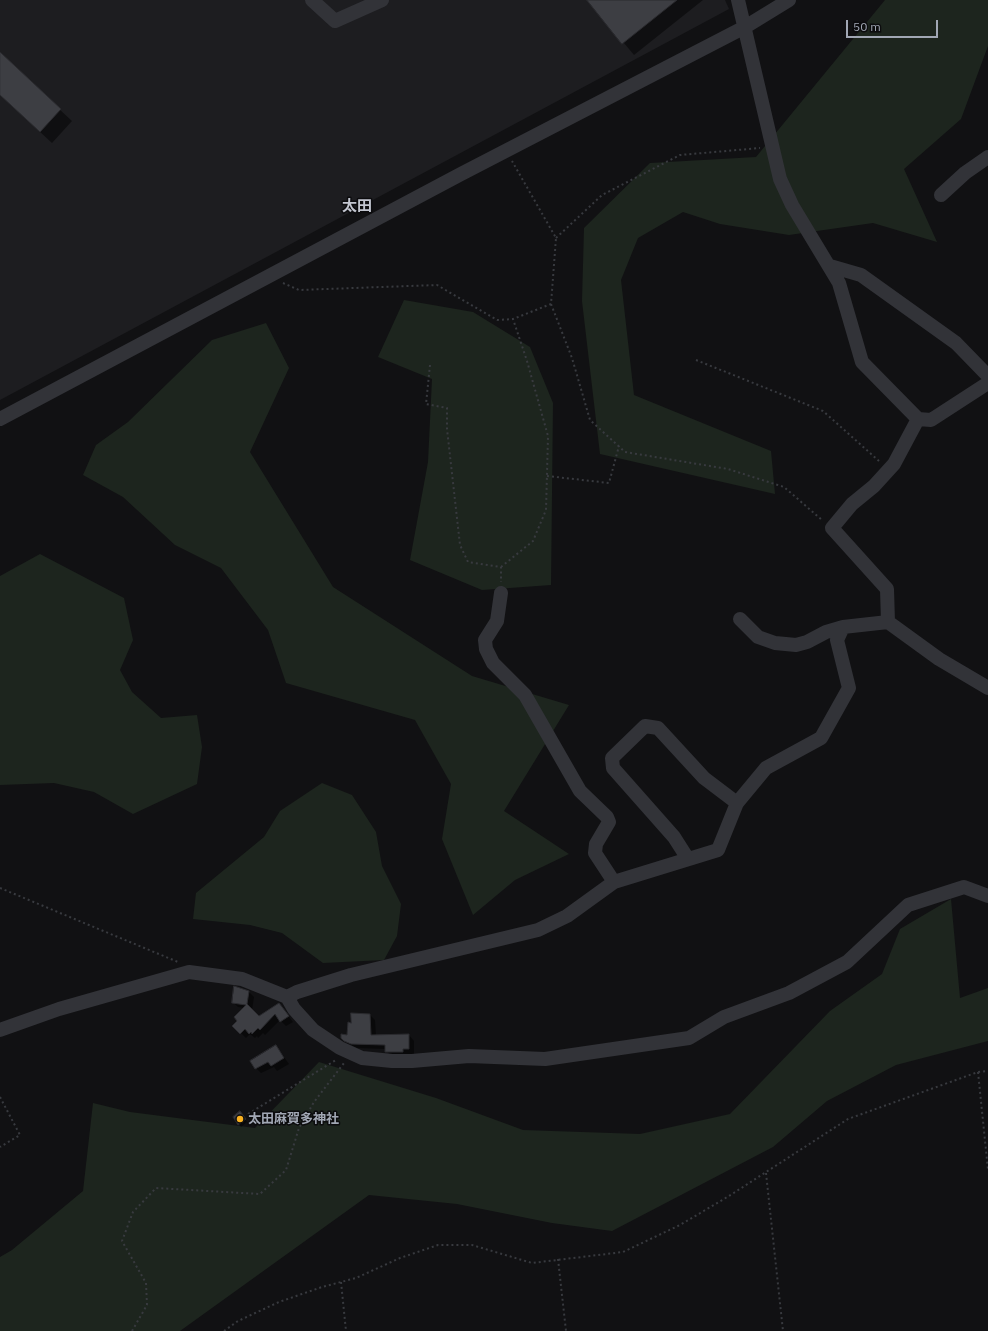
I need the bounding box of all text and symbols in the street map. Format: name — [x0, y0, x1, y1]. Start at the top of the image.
scale bar — [848, 12, 940, 38]
text: 50 m — [853, 19, 881, 34]
district label: 太田 — [342, 198, 372, 216]
place label: 太田麻賀多神社 — [248, 1111, 339, 1127]
marker: 太田麻賀多神社 — [235, 1114, 245, 1124]

